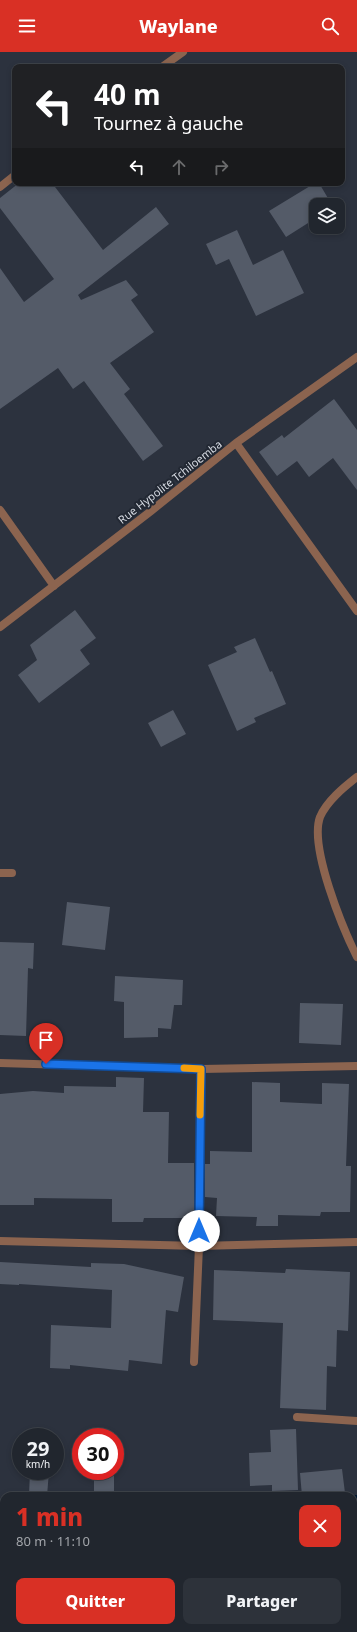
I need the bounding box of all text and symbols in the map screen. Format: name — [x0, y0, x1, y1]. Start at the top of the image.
text: Waylane — [139, 14, 218, 38]
icon: menu — [16, 15, 38, 37]
icon: search — [319, 15, 341, 37]
text: 40 m — [94, 75, 161, 113]
icon: left — [28, 80, 80, 132]
text: Tournez à gauche — [94, 111, 243, 135]
icon: left — [126, 156, 148, 178]
icon: ahead — [168, 156, 190, 178]
icon: right — [210, 156, 232, 178]
map controls — [309, 198, 345, 234]
button: layers — [309, 198, 345, 234]
street label: Rue Hypolite Tchiloemba — [115, 436, 225, 527]
pin — [29, 1023, 63, 1064]
icon: arrive — [35, 1029, 57, 1051]
position arrow — [178, 1210, 220, 1252]
speed limit sign: 30 — [72, 1428, 124, 1480]
text: 29 — [27, 1435, 49, 1462]
text: km/h — [26, 1457, 50, 1471]
text: 1 min — [16, 1500, 83, 1533]
button: close — [299, 1505, 341, 1547]
text: 80 m · 11:10 — [16, 1532, 90, 1550]
button: Quitter — [16, 1578, 175, 1624]
button: Partager — [183, 1578, 341, 1624]

